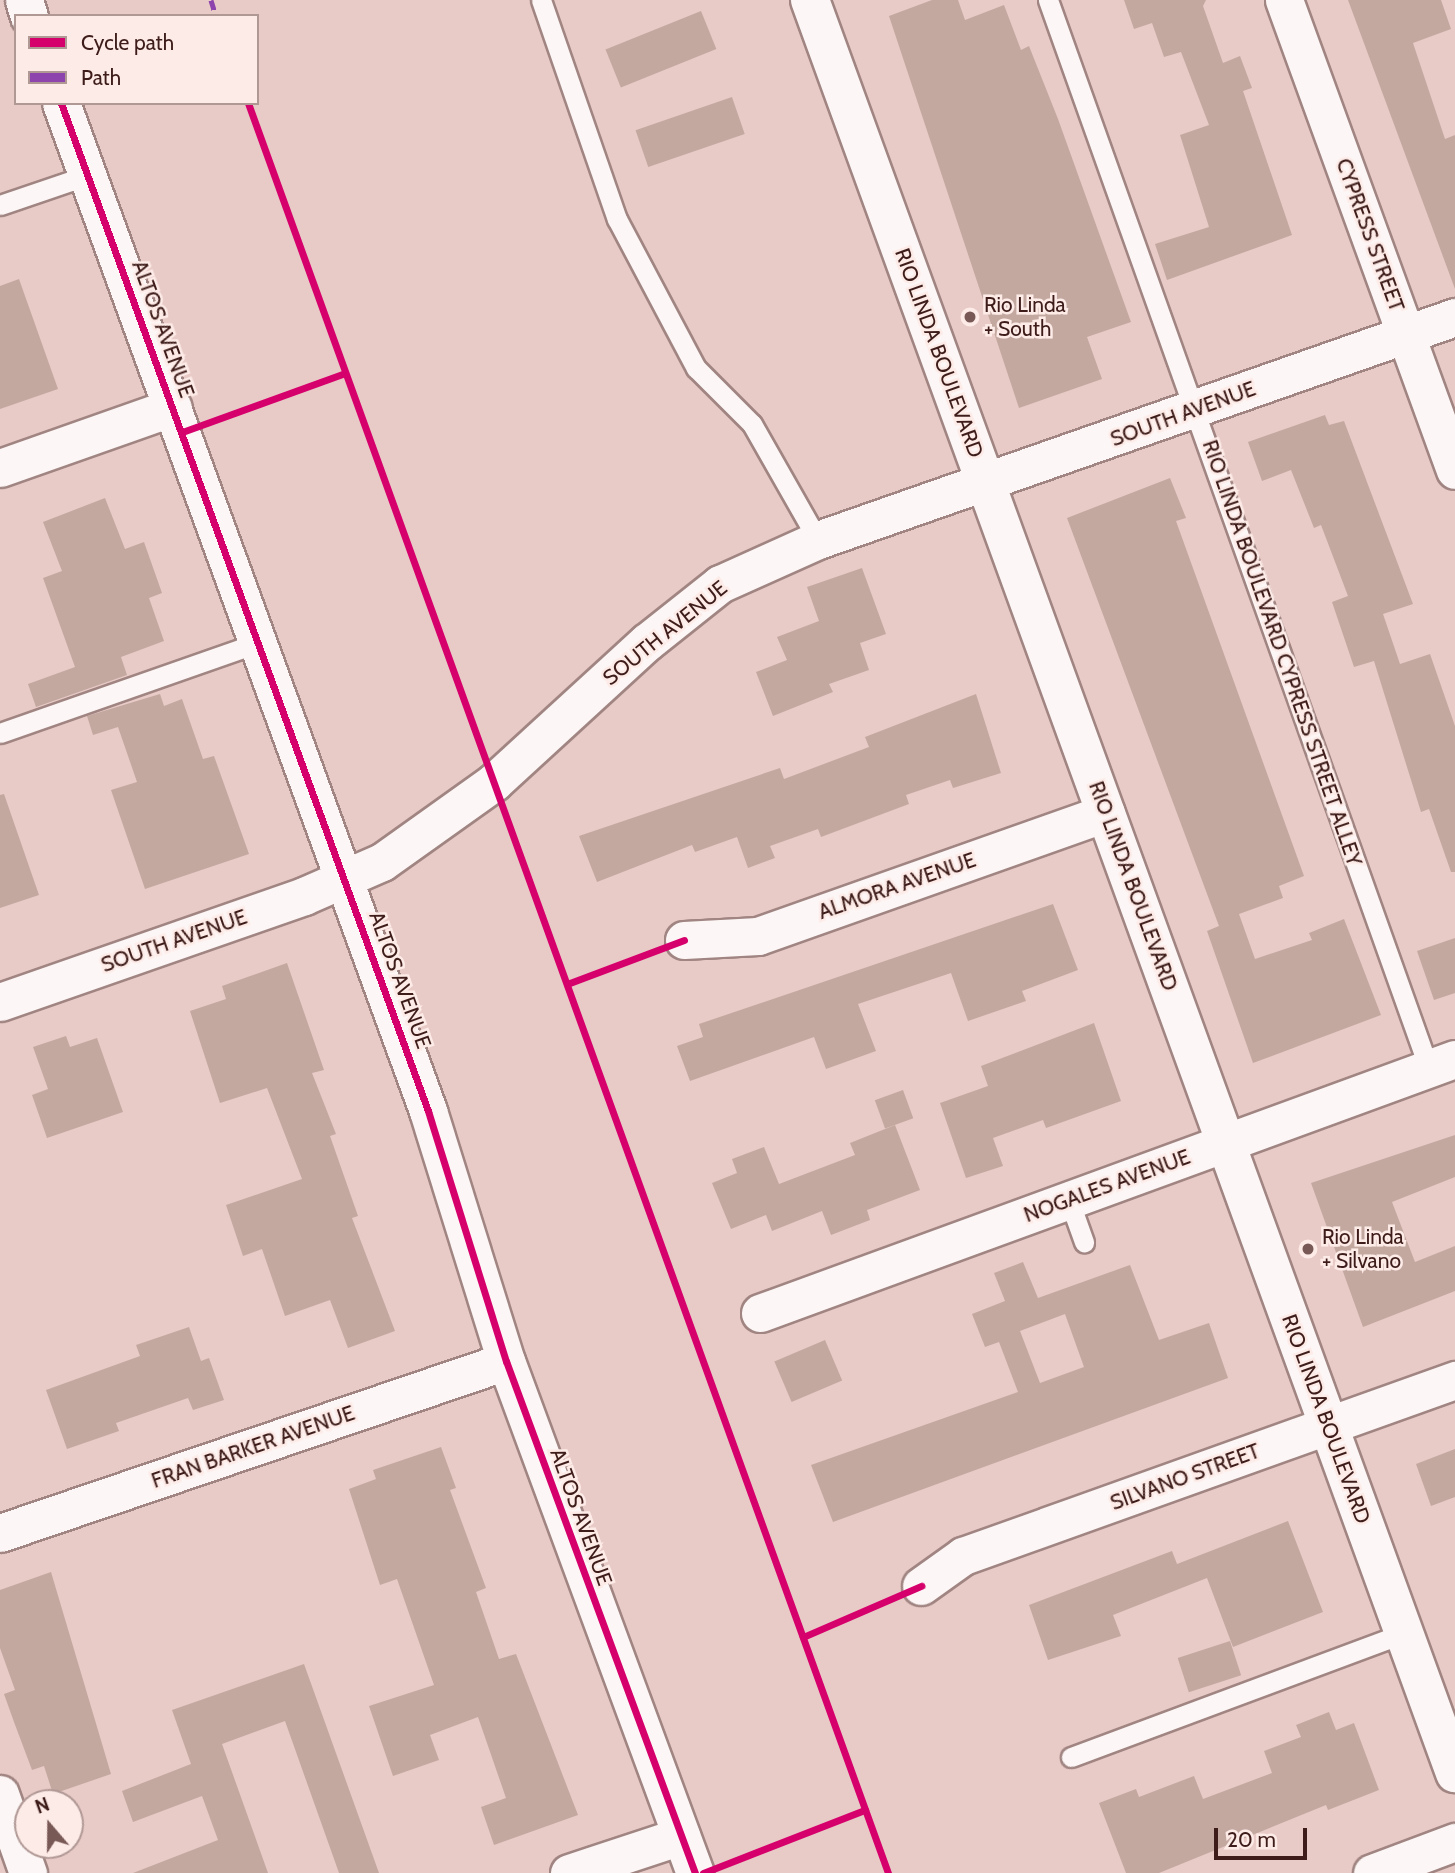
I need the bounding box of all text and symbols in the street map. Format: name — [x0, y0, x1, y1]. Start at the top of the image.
legend — [14, 14, 259, 105]
text: Cycle path — [81, 30, 174, 55]
text: Path — [81, 65, 121, 90]
street label: CYPRESS STREET — [1331, 155, 1409, 315]
street label: RIO LINDA BOULEVARD — [889, 245, 989, 461]
street label: ALTOS AVENUE — [127, 257, 199, 401]
place label: Rio Linda + South — [984, 292, 1066, 342]
marker: Rio Linda + South — [962, 309, 978, 325]
street label: SOUTH AVENUE — [1107, 376, 1259, 452]
street label: RIO LINDA BOULEVARD CYPRESS STREET ALLEY — [1197, 437, 1367, 869]
street label: SOUTH AVENUE — [598, 575, 732, 691]
street label: RIO LINDA BOULEVARD — [1083, 778, 1183, 994]
street label: ALMORA AVENUE — [815, 847, 979, 925]
street label: SOUTH AVENUE — [98, 904, 250, 978]
street label: ALTOS AVENUE — [364, 908, 436, 1052]
street label: NOGALES AVENUE — [1020, 1144, 1194, 1228]
place label: Rio Linda + Silvano — [1322, 1224, 1404, 1274]
marker: Rio Linda + Silvano — [1300, 1241, 1316, 1257]
street label: RIO LINDA BOULEVARD — [1276, 1311, 1376, 1527]
street label: FRAN BARKER AVENUE — [148, 1400, 358, 1494]
street label: SILVANO STREET — [1107, 1438, 1263, 1516]
street label: ALTOS AVENUE — [545, 1445, 617, 1589]
north arrow — [14, 1789, 84, 1859]
text: N — [32, 1793, 53, 1819]
scale bar — [1217, 1814, 1310, 1858]
text: 20 m — [1227, 1827, 1276, 1852]

